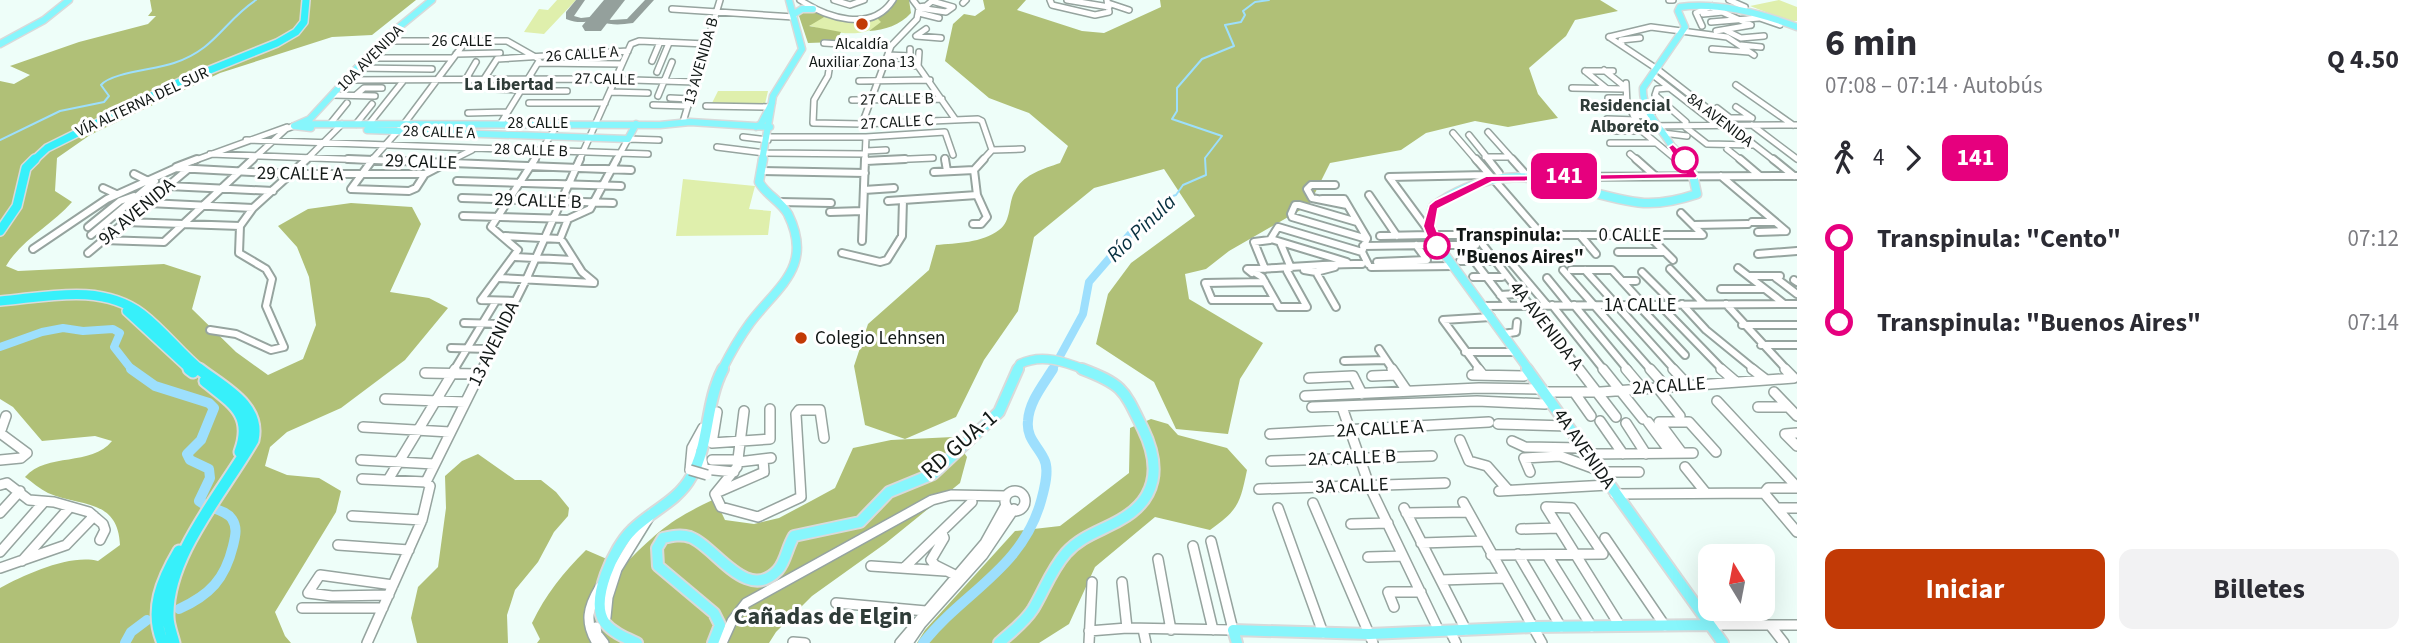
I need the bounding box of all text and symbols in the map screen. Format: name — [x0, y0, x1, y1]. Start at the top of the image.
street label: 13 AVENIDA B — [678, 15, 724, 107]
marker: Alcaldía Auxiliar Zona 13 — [854, 16, 870, 32]
text: 6 min — [1825, 16, 1917, 70]
street label: 10A AVENIDA — [332, 20, 408, 96]
street label: 26 CALLE — [432, 30, 492, 52]
place label: Alcaldía Auxiliar Zona 13 — [809, 33, 915, 73]
street label: 26 CALLE A — [545, 40, 619, 68]
text: Q 4.50 — [2327, 41, 2399, 78]
street label: VÍA ALTERNA DEL SUR — [72, 62, 212, 142]
street label: 27 CALLE — [574, 67, 636, 91]
text: 07:08 – 07:14 · Autobús — [1825, 69, 2043, 102]
district label: La Libertad — [464, 72, 554, 97]
street label: 27 CALLE B — [860, 87, 934, 111]
street label: 8A AVENIDA — [1682, 88, 1758, 152]
district label: Residencial Alboreto — [1579, 93, 1671, 139]
street label: 27 CALLE C — [860, 109, 934, 135]
street label: 28 CALLE — [508, 112, 568, 134]
street label: 28 CALLE A — [402, 120, 476, 144]
street label: 28 CALLE B — [494, 138, 568, 162]
icon: walk — [1825, 139, 1863, 177]
icon: forward — [1894, 139, 1932, 177]
text: 141 — [1956, 140, 1994, 175]
text: 4 — [1873, 141, 1884, 174]
street label: 29 CALLE — [384, 147, 458, 177]
unlabelled marker — [1672, 147, 1698, 173]
line badge: 141 — [1524, 153, 1604, 199]
text: 141 — [1545, 158, 1583, 193]
street label: 29 CALLE A — [257, 160, 344, 188]
street label: 9A AVENIDA — [93, 171, 182, 252]
street label: 29 CALLE B — [494, 186, 582, 216]
water label: Río Pinula — [1099, 187, 1183, 269]
text: Transpinula: "Cento" — [1877, 220, 2121, 257]
place label: Transpinula: "Buenos Aires" — [1456, 222, 1584, 271]
street label: 0 CALLE — [1599, 222, 1661, 249]
text: 07:12 — [2348, 222, 2399, 255]
marker: Transpinula: "Buenos Aires" — [1424, 233, 1450, 259]
street label: 4A AVENIDA A — [1503, 276, 1590, 377]
street label: 1A CALLE — [1603, 292, 1677, 319]
street label: 13 AVENIDA — [462, 296, 527, 391]
text: Transpinula: "Buenos Aires" — [1877, 304, 2201, 341]
text: 07:14 — [2348, 306, 2399, 339]
place label: Colegio Lehnsen — [815, 325, 946, 352]
marker: Colegio Lehnsen — [793, 330, 809, 346]
street label: 2A CALLE — [1632, 370, 1706, 402]
street label: RD GUA-1 — [914, 402, 1004, 486]
street label: 4A AVENIDA — [1546, 403, 1622, 495]
street label: 2A CALLE A — [1336, 413, 1425, 445]
street label: 2A CALLE B — [1307, 443, 1397, 473]
street label: 3A CALLE — [1315, 471, 1389, 501]
north arrow — [1698, 544, 1774, 621]
map controls — [1698, 544, 1775, 621]
button: Iniciar — [1825, 549, 2105, 629]
button: Billetes — [2119, 549, 2399, 629]
district label: Cañadas de Elgin — [734, 599, 913, 634]

